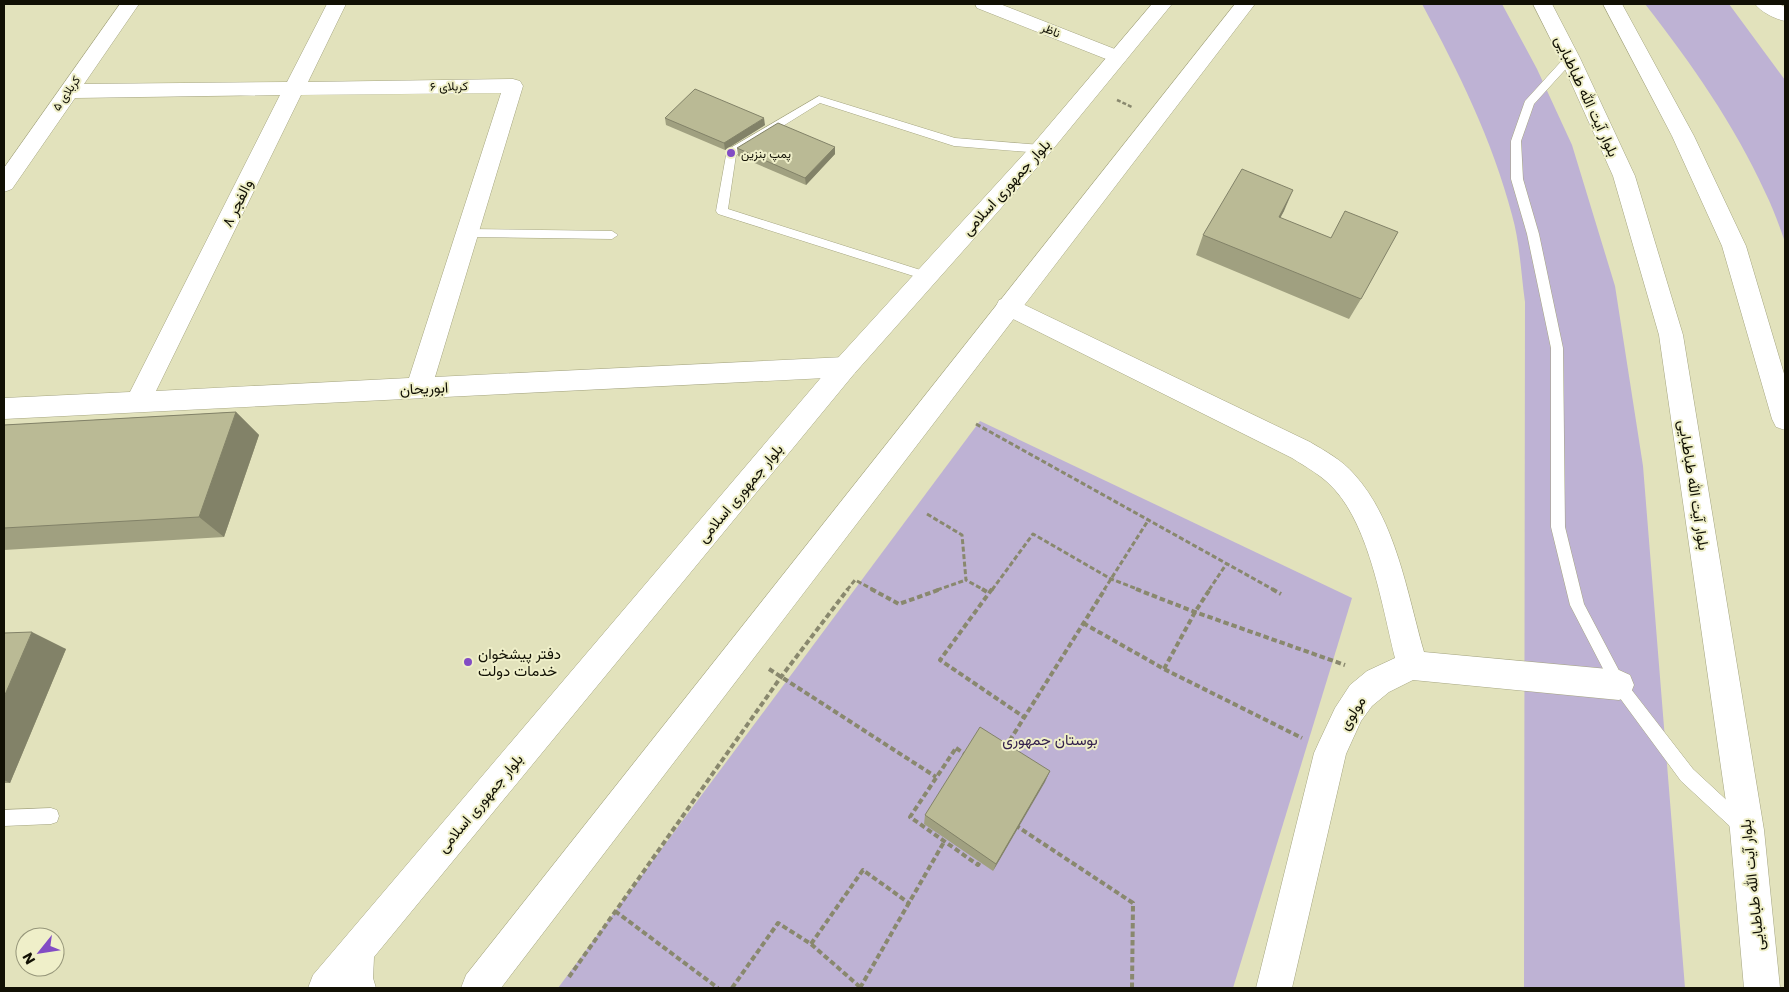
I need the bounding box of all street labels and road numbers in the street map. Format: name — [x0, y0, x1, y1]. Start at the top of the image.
street label: ناظر — [1038, 18, 1063, 41]
street label: بلوار آیت الله طباطبایی — [1550, 32, 1624, 160]
street label: کربلای ۵ — [48, 72, 84, 114]
street label: کربلای ۶ — [430, 77, 468, 95]
street label: بلوار جمهوری اسلامی — [957, 134, 1055, 240]
street label: والفجر ۸ — [216, 176, 258, 230]
street label: ابوریحان — [399, 376, 449, 400]
street label: بلوار آیت الله طباطبایی — [1673, 418, 1715, 552]
street label: بلوار جمهوری اسلامی — [692, 439, 788, 547]
street label: مولوی — [1333, 692, 1371, 734]
street label: بلوار جمهوری اسلامی — [432, 749, 528, 857]
street label: بلوار آیت الله طباطبایی — [1735, 818, 1769, 952]

